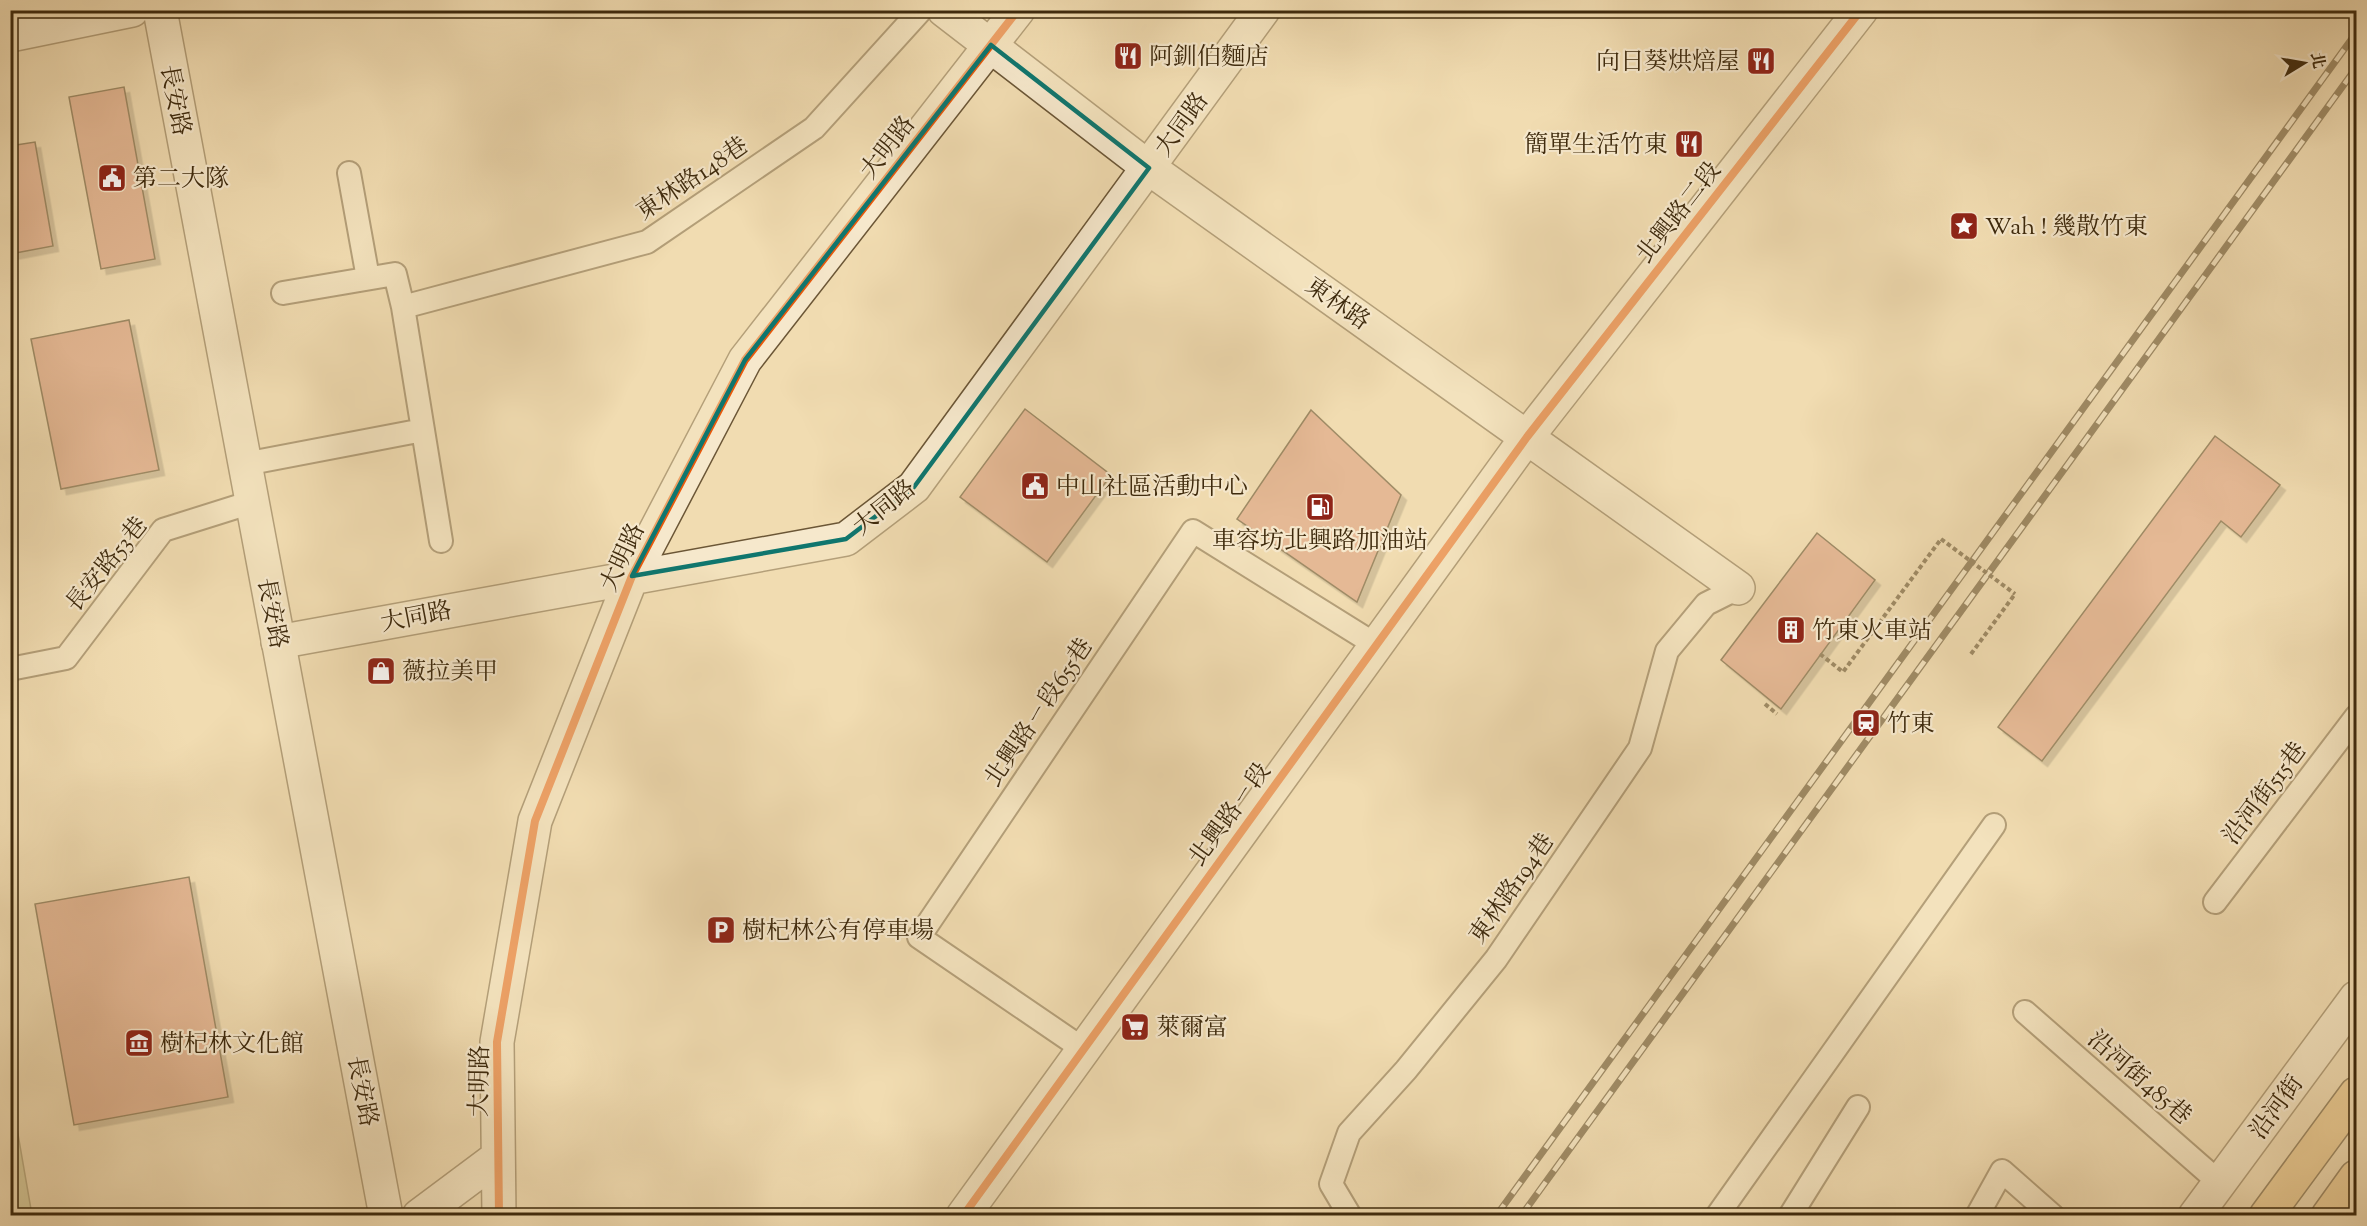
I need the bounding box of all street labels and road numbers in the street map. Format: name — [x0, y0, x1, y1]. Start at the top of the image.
street label: 長安路 — [150, 62, 198, 139]
street label: 大同路 — [1148, 86, 1218, 164]
street label: 大明路 — [853, 109, 924, 187]
street label: 東林路148巷 — [630, 130, 756, 230]
street label: 北興路二段 — [1629, 155, 1730, 271]
street label: 東林路 — [1298, 270, 1376, 339]
street label: 大同路 — [847, 473, 924, 544]
street label: 長安路53巷 — [59, 510, 157, 620]
street label: 大明路 — [593, 518, 654, 598]
street label: 長安路 — [247, 575, 295, 652]
street label: 大同路 — [378, 594, 455, 642]
street label: 北興路ㄧ段655巷 — [977, 632, 1102, 794]
street label: 沿河街515巷 — [2216, 736, 2315, 853]
street label: 北興路ㄧ段 — [1182, 757, 1280, 874]
street label: 東林路194巷 — [1462, 827, 1563, 951]
street label: 沿河街485巷 — [2079, 1024, 2198, 1133]
street label: 大明路 — [463, 1045, 499, 1117]
street label: 長安路 — [337, 1053, 385, 1130]
street label: 沿河街 — [2243, 1069, 2313, 1147]

